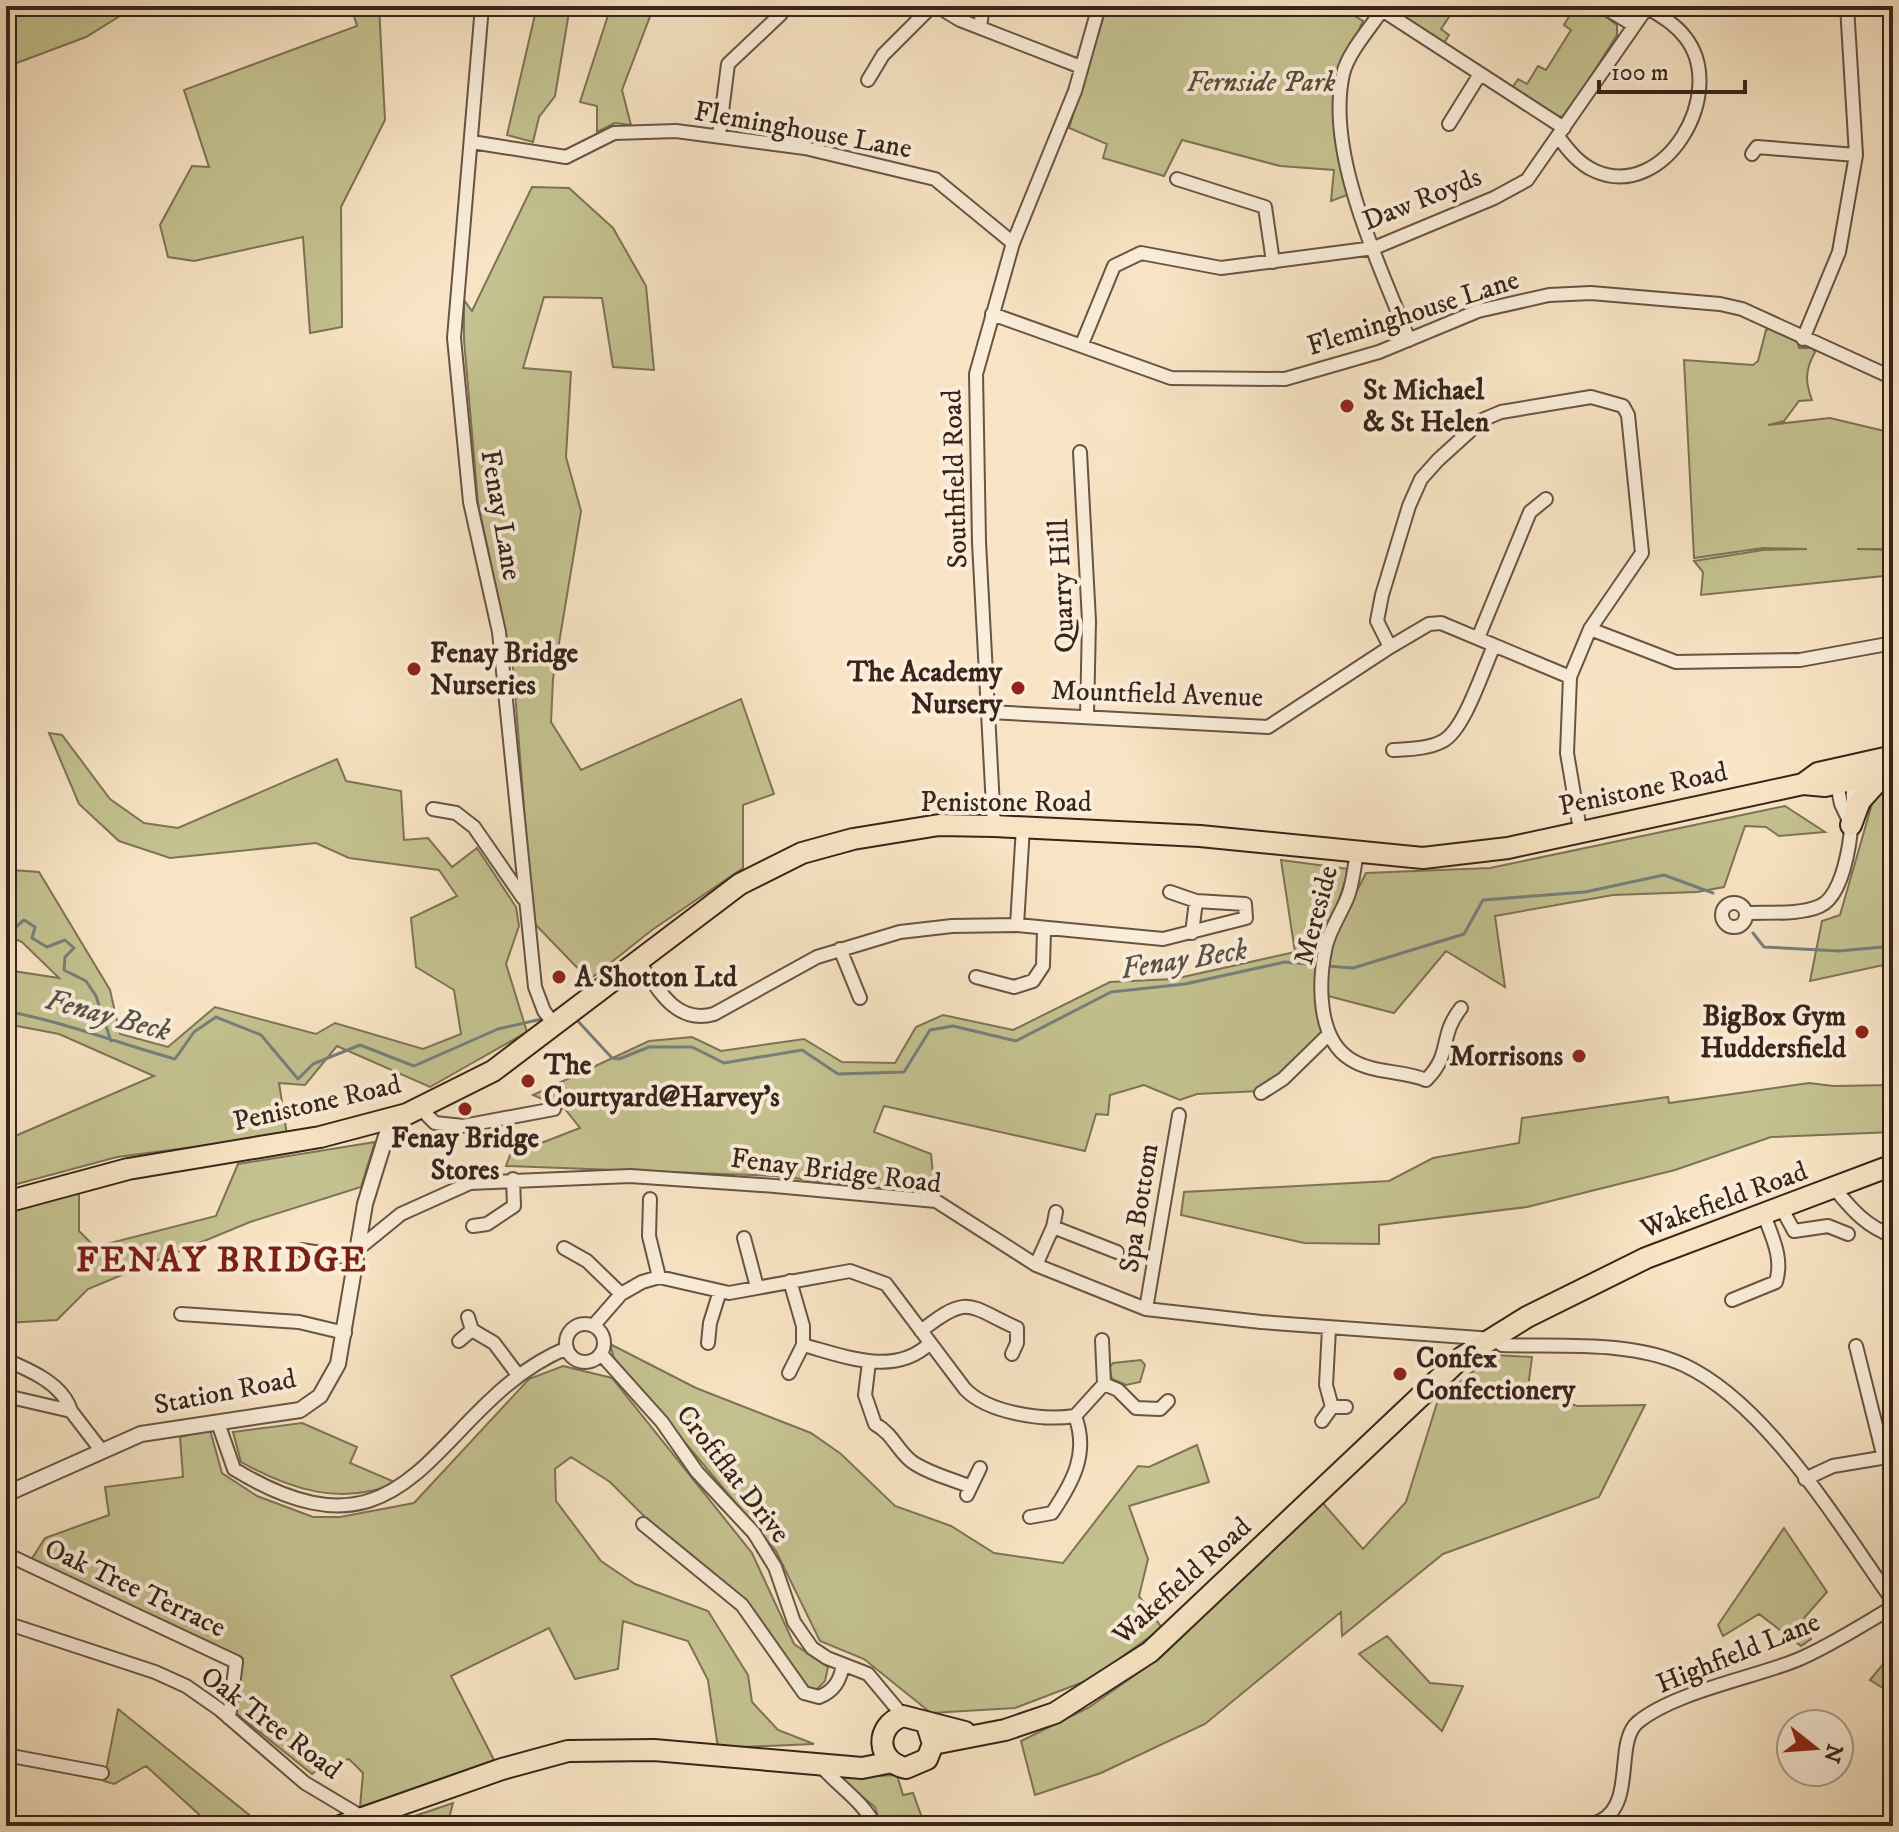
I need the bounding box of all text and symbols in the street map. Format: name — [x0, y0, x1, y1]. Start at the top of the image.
scale bar — [1599, 44, 1745, 94]
text: 100 m — [1611, 58, 1669, 88]
park label: Fernside Park — [1187, 65, 1336, 100]
street label: Fleminghouse Lane — [691, 94, 915, 166]
street label: Daw Royds — [1357, 159, 1487, 239]
street label: Fleminghouse Lane — [1303, 262, 1523, 364]
place label: St Michael & St Helen — [1363, 373, 1490, 440]
street label: Southfield Road — [934, 389, 976, 569]
marker: St Michael & St Helen — [1338, 397, 1356, 415]
street label: Fenay Lane — [472, 447, 530, 583]
street label: Quarry Hill — [1041, 518, 1083, 654]
place label: Fenay Bridge Nurseries — [430, 636, 579, 703]
place label: The Academy Nursery — [846, 655, 1003, 722]
marker: Fenay Bridge Nurseries — [405, 660, 423, 678]
street label: Mountfield Avenue — [1050, 673, 1264, 715]
marker: The Academy Nursery — [1009, 679, 1027, 697]
street label: Penistone Road — [1556, 754, 1730, 824]
street label: Penistone Road — [920, 785, 1092, 820]
street label: Mereside — [1286, 862, 1346, 968]
water label: Fenay Beck — [1118, 932, 1250, 988]
place label: A Shotton Ltd — [574, 960, 738, 995]
marker: A Shotton Ltd — [550, 968, 568, 986]
water label: Fenay Beck — [41, 982, 175, 1051]
place label: BigBox Gym Huddersfield — [1700, 999, 1847, 1066]
marker: BigBox Gym Huddersfield — [1853, 1023, 1871, 1041]
place label: Morrisons — [1449, 1039, 1564, 1074]
marker: Morrisons — [1570, 1047, 1588, 1065]
place label: The Courtyard@Harvey's — [543, 1048, 780, 1115]
street label: Penistone Road — [230, 1067, 404, 1139]
marker: The Courtyard@Harvey's — [519, 1072, 537, 1090]
marker: Fenay Bridge Stores — [456, 1100, 474, 1118]
place label: Fenay Bridge Stores — [391, 1121, 539, 1188]
street label: Fenay Bridge Road — [729, 1141, 943, 1201]
street label: Spa Bottom — [1112, 1141, 1166, 1275]
street label: Wakefield Road — [1635, 1154, 1812, 1247]
district label: FENAY BRIDGE — [76, 1238, 368, 1283]
place label: Confex Confectionery — [1416, 1341, 1576, 1408]
street label: Station Road — [151, 1361, 299, 1423]
marker: Confex Confectionery — [1391, 1365, 1409, 1383]
street label: Croftflat Drive — [668, 1398, 798, 1550]
street label: Wakefield Road — [1105, 1509, 1259, 1653]
street label: Oak Tree Terrace — [39, 1531, 231, 1645]
street label: Highfield Lane — [1651, 1604, 1825, 1702]
street label: Oak Tree Road — [194, 1659, 348, 1787]
north arrow — [1775, 1708, 1855, 1788]
text: N — [1817, 1741, 1848, 1766]

